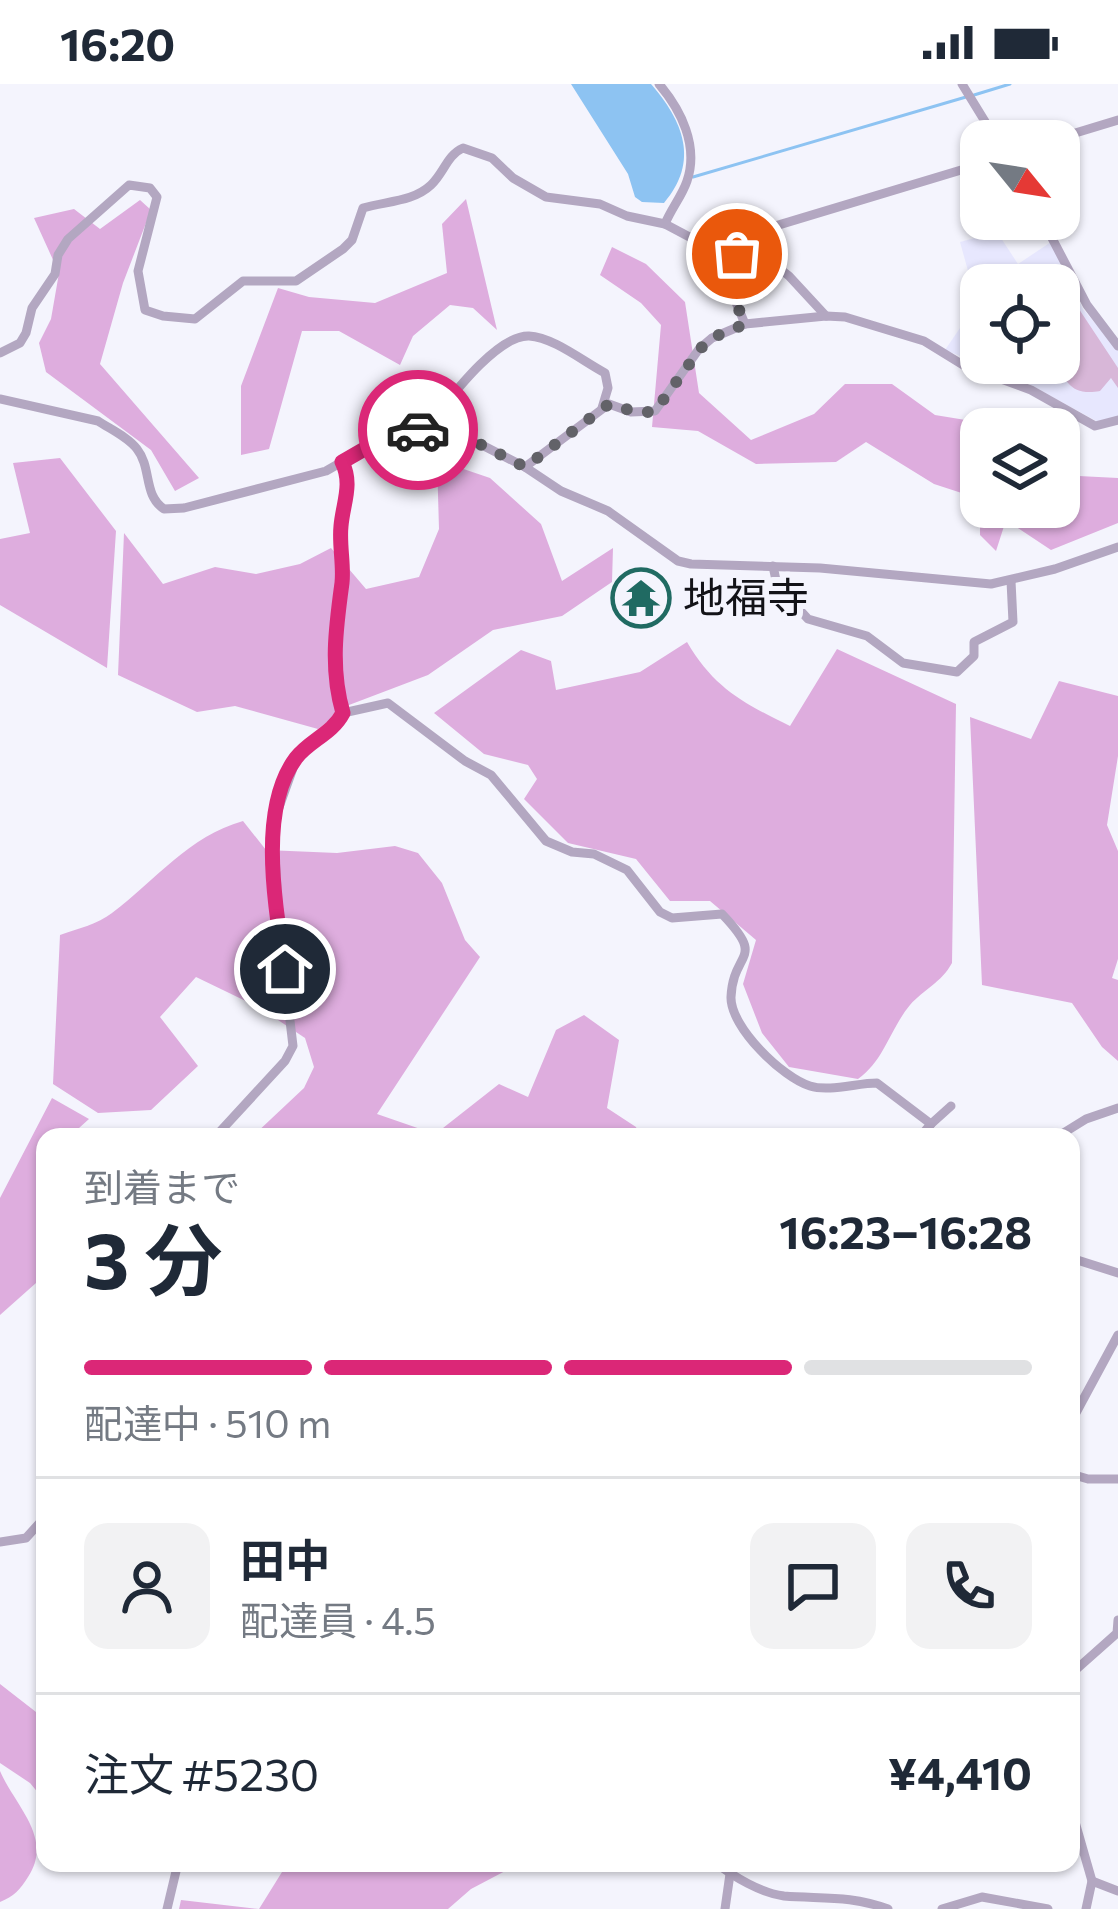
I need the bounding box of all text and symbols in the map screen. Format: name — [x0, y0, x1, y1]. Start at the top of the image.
text: 16:20 — [60, 15, 175, 70]
north arrow — [960, 120, 1080, 240]
map controls — [960, 120, 1080, 528]
pin — [686, 203, 788, 305]
icon: bag — [704, 221, 770, 287]
button: locate — [960, 264, 1080, 384]
courier — [358, 370, 478, 490]
icon: car — [385, 397, 451, 463]
button: layers — [960, 408, 1080, 528]
temple icon: 地福寺 — [610, 567, 672, 629]
place label: 地福寺 — [683, 570, 809, 622]
pin — [234, 918, 336, 1020]
icon: home — [252, 936, 318, 1002]
text: 到着まで — [84, 1162, 240, 1210]
text: 16:23–16:28 — [779, 1203, 1032, 1258]
text: 3 分 — [84, 1210, 222, 1305]
text: 配達中 · 510 m — [84, 1398, 331, 1446]
button: person — [84, 1523, 210, 1649]
button: chat — [750, 1523, 876, 1649]
button: phone — [906, 1523, 1032, 1649]
text: 田中 — [240, 1531, 330, 1586]
text: 配達員 · 4.5 — [240, 1595, 436, 1643]
text: ¥4,410 — [888, 1744, 1032, 1799]
text: 注文 #5230 — [84, 1745, 319, 1800]

